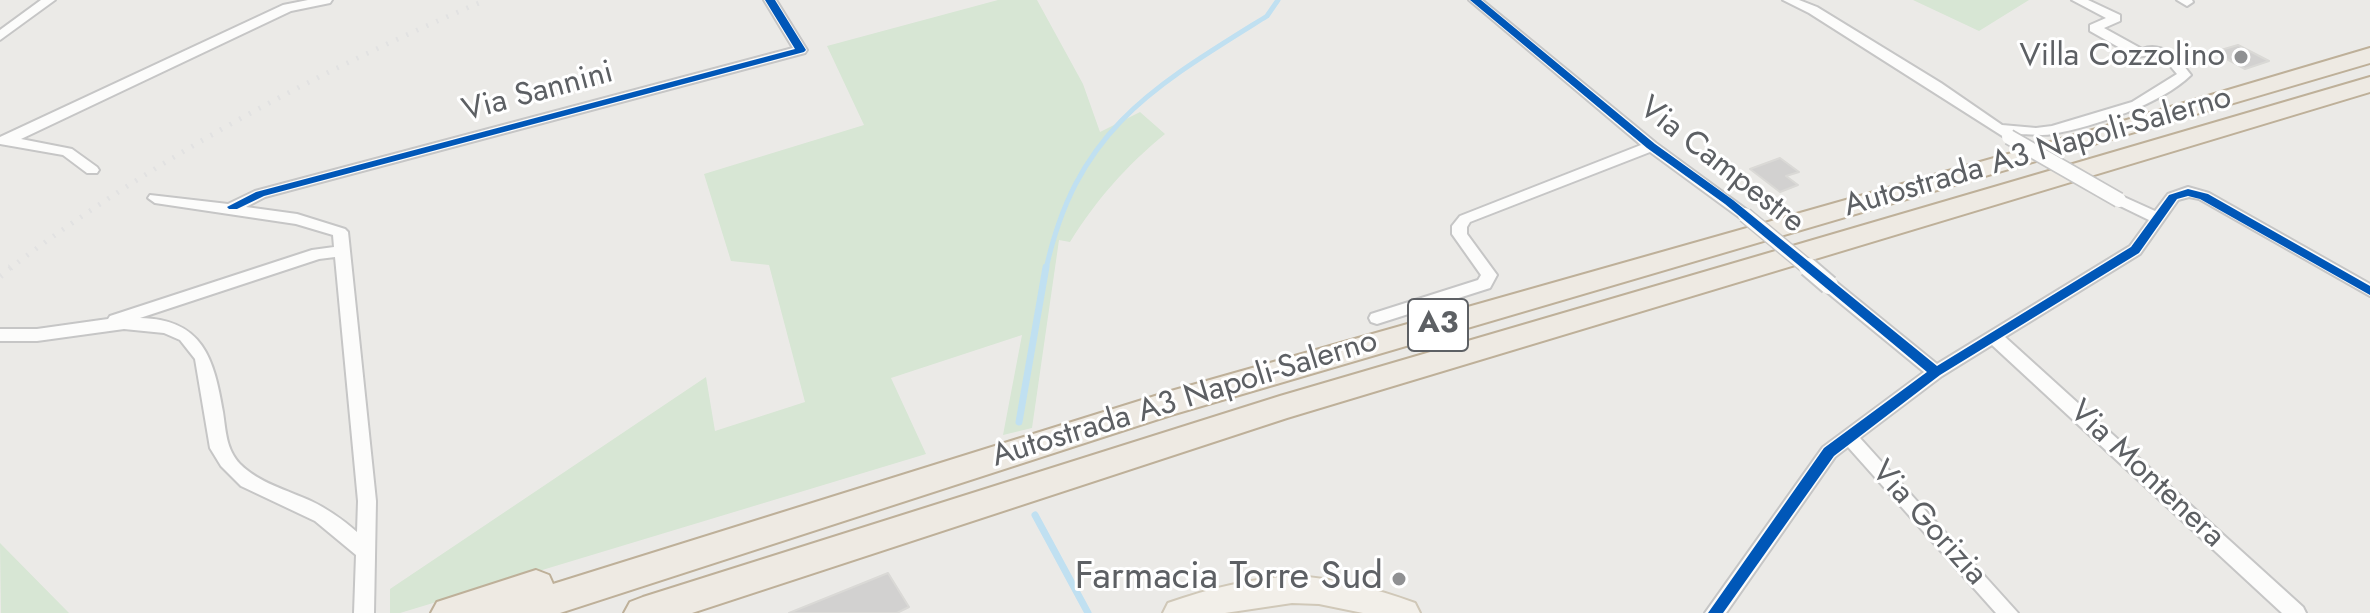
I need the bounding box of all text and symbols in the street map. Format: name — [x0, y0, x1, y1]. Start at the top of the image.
place label: Villa Cozzolino — [2020, 38, 2225, 76]
marker: Villa Cozzolino — [2232, 48, 2250, 66]
street label: Via Sannini — [458, 54, 618, 132]
street label: Autostrada A3 Napoli-Salerno — [1840, 79, 2236, 227]
street label: Via Campestre — [1631, 90, 1811, 242]
road number: A3 — [1408, 299, 1468, 351]
street label: Autostrada A3 Napoli-Salerno — [988, 323, 1382, 477]
street label: Via Montenera — [2060, 393, 2232, 557]
street label: Via Gorizia — [1862, 454, 1994, 594]
place label: Farmacia Torre Sud — [1075, 556, 1383, 602]
marker: Farmacia Torre Sud — [1390, 570, 1408, 588]

